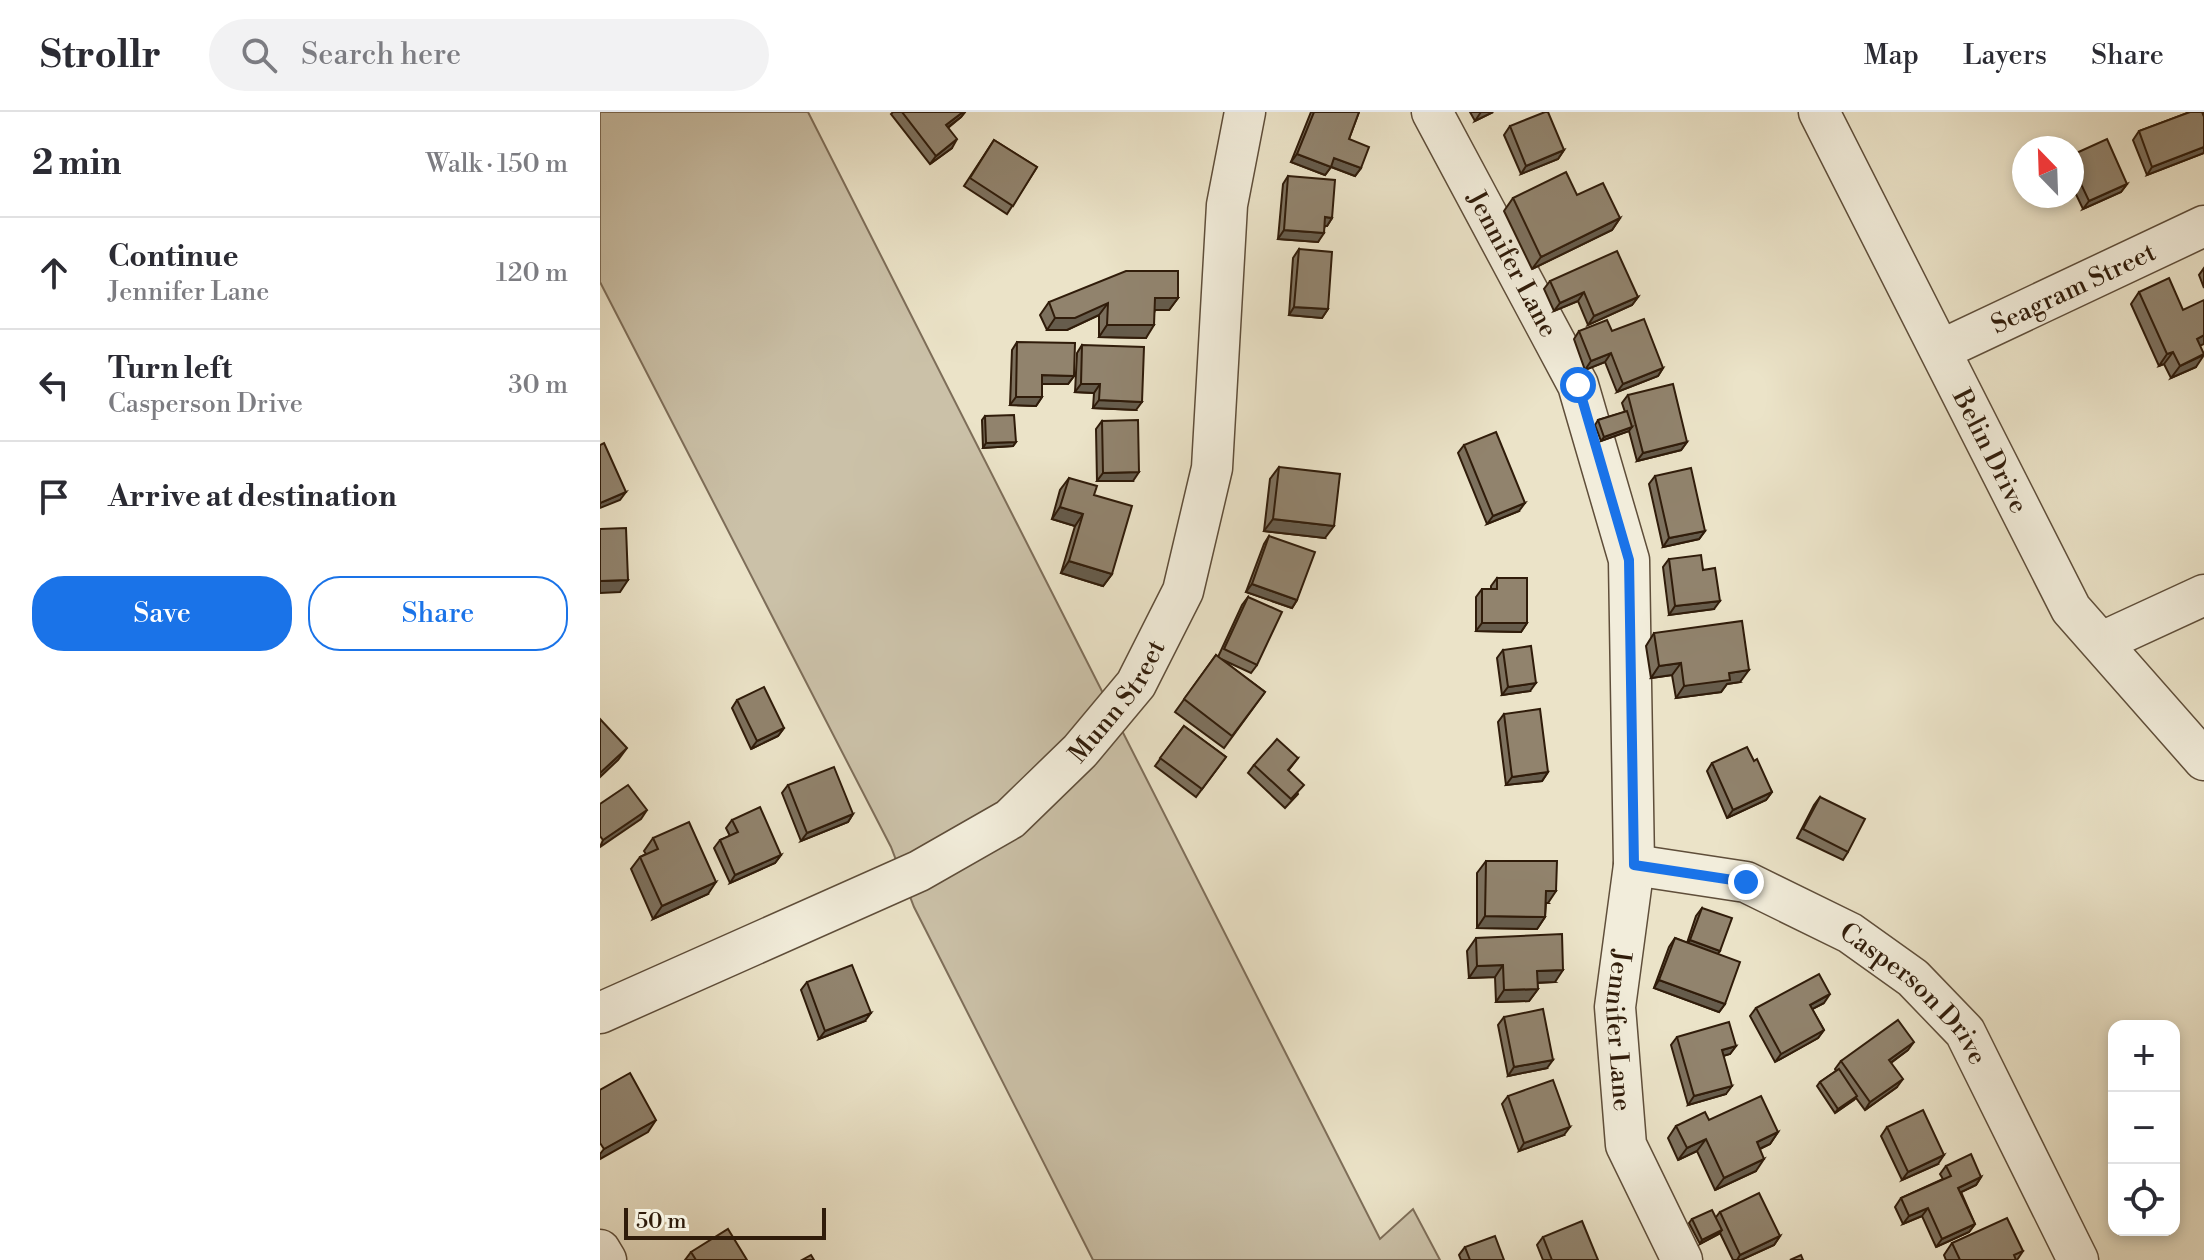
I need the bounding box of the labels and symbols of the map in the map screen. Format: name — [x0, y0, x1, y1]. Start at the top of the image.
north arrow — [2012, 136, 2084, 208]
street label: Jennifer Lane — [1460, 184, 1564, 343]
street label: Seagram Street — [1986, 236, 2161, 341]
route start — [1560, 367, 1596, 403]
street label: Belin Drive — [1945, 383, 2035, 519]
street label: Munn Street — [1062, 635, 1173, 770]
route end — [1728, 864, 1764, 900]
street label: Casperson Drive — [1833, 916, 1994, 1070]
street label: Jennifer Lane — [1598, 947, 1638, 1113]
scale bar — [624, 1204, 826, 1240]

